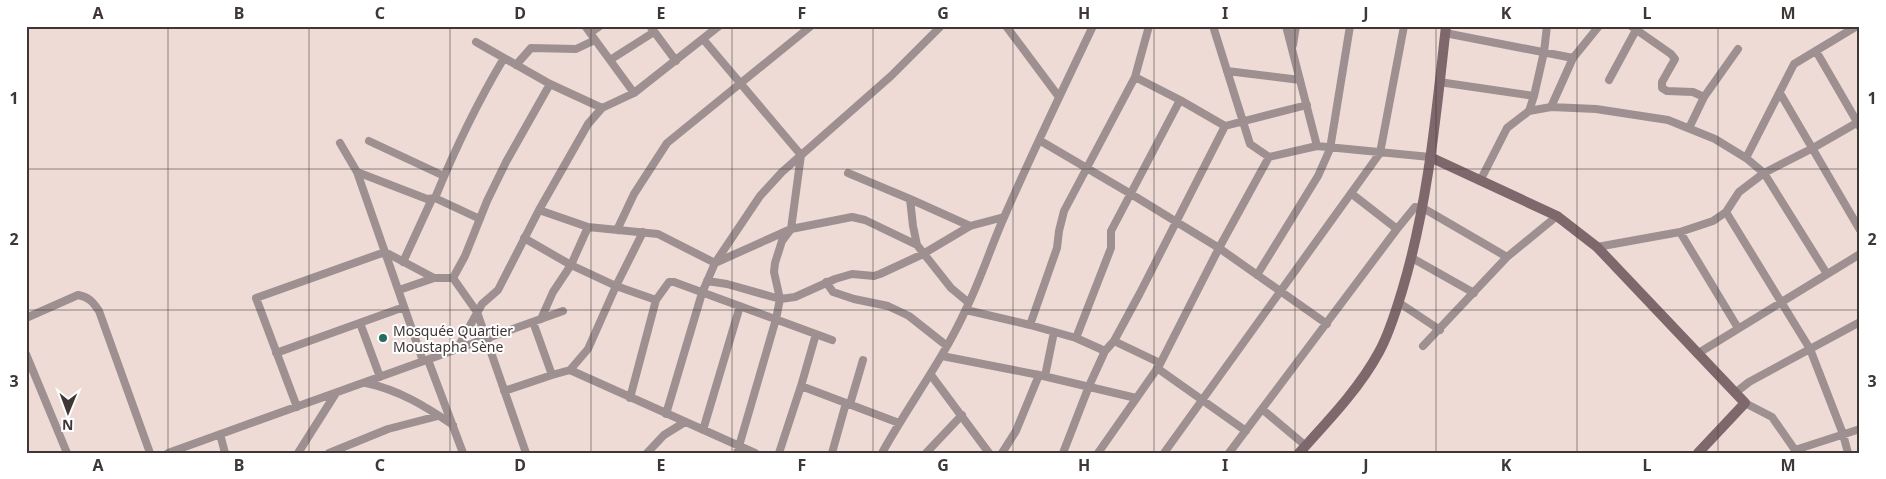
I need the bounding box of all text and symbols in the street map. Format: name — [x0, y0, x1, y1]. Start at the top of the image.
text: A — [92, 2, 104, 24]
text: B — [234, 2, 244, 24]
text: C — [375, 2, 385, 24]
text: D — [514, 2, 526, 24]
text: E — [657, 2, 666, 24]
text: F — [798, 2, 806, 24]
text: G — [937, 2, 949, 24]
text: H — [1078, 2, 1090, 24]
text: I — [1222, 2, 1228, 24]
text: J — [1361, 2, 1369, 24]
text: K — [1501, 2, 1512, 24]
text: L — [1643, 2, 1652, 24]
text: M — [1780, 2, 1796, 24]
text: 1 — [9, 87, 19, 109]
text: 1 — [1867, 87, 1877, 109]
text: 2 — [9, 228, 19, 250]
text: 2 — [1867, 228, 1877, 250]
place label: Mosquée Quartier Moustapha Sène — [393, 321, 513, 356]
marker: Mosquée Quartier Moustapha Sène — [377, 332, 389, 344]
text: 3 — [9, 370, 19, 392]
text: 3 — [1867, 370, 1877, 392]
north arrow — [42, 386, 92, 436]
text: N — [62, 416, 74, 435]
text: A — [92, 454, 104, 476]
text: B — [234, 454, 244, 476]
text: C — [375, 454, 385, 476]
text: D — [514, 454, 526, 476]
text: E — [657, 454, 666, 476]
text: F — [798, 454, 806, 476]
text: G — [937, 454, 949, 476]
text: H — [1078, 454, 1090, 476]
text: I — [1222, 454, 1228, 476]
text: J — [1361, 454, 1369, 476]
text: K — [1501, 454, 1512, 476]
text: L — [1643, 454, 1652, 476]
text: M — [1780, 454, 1796, 476]

